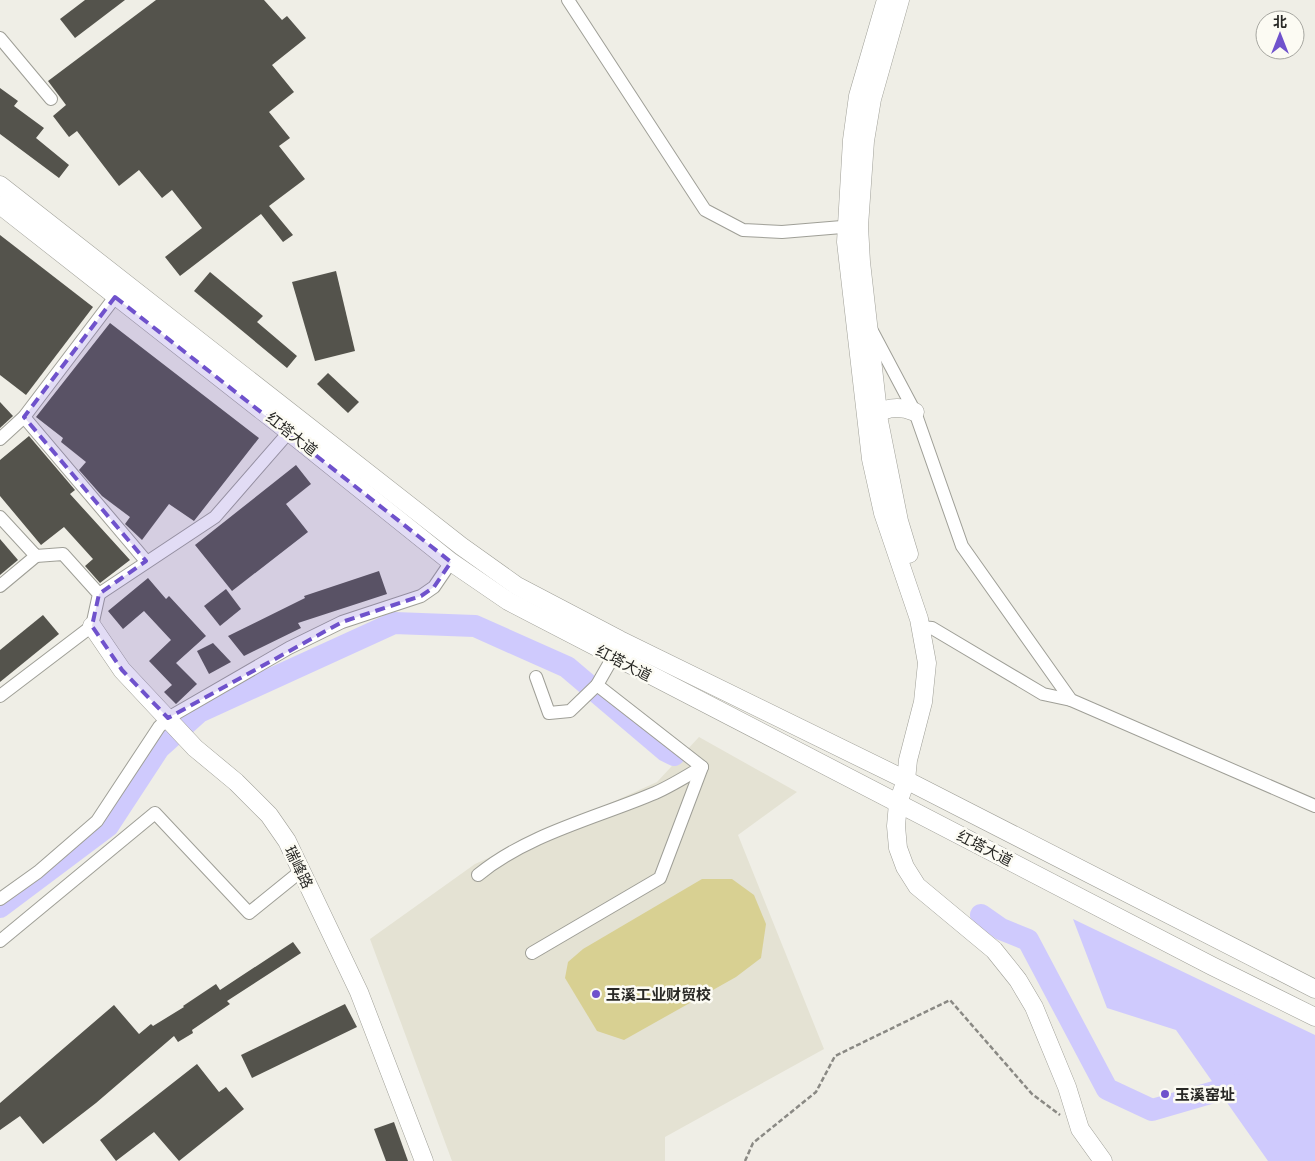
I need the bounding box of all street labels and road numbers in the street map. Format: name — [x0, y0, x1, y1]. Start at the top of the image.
street label: 红塔大道 — [263, 409, 321, 459]
street label: 红塔大道 — [593, 642, 655, 684]
street label: 红塔大道 — [954, 827, 1016, 869]
street label: 瑞峰路 — [281, 843, 317, 891]

